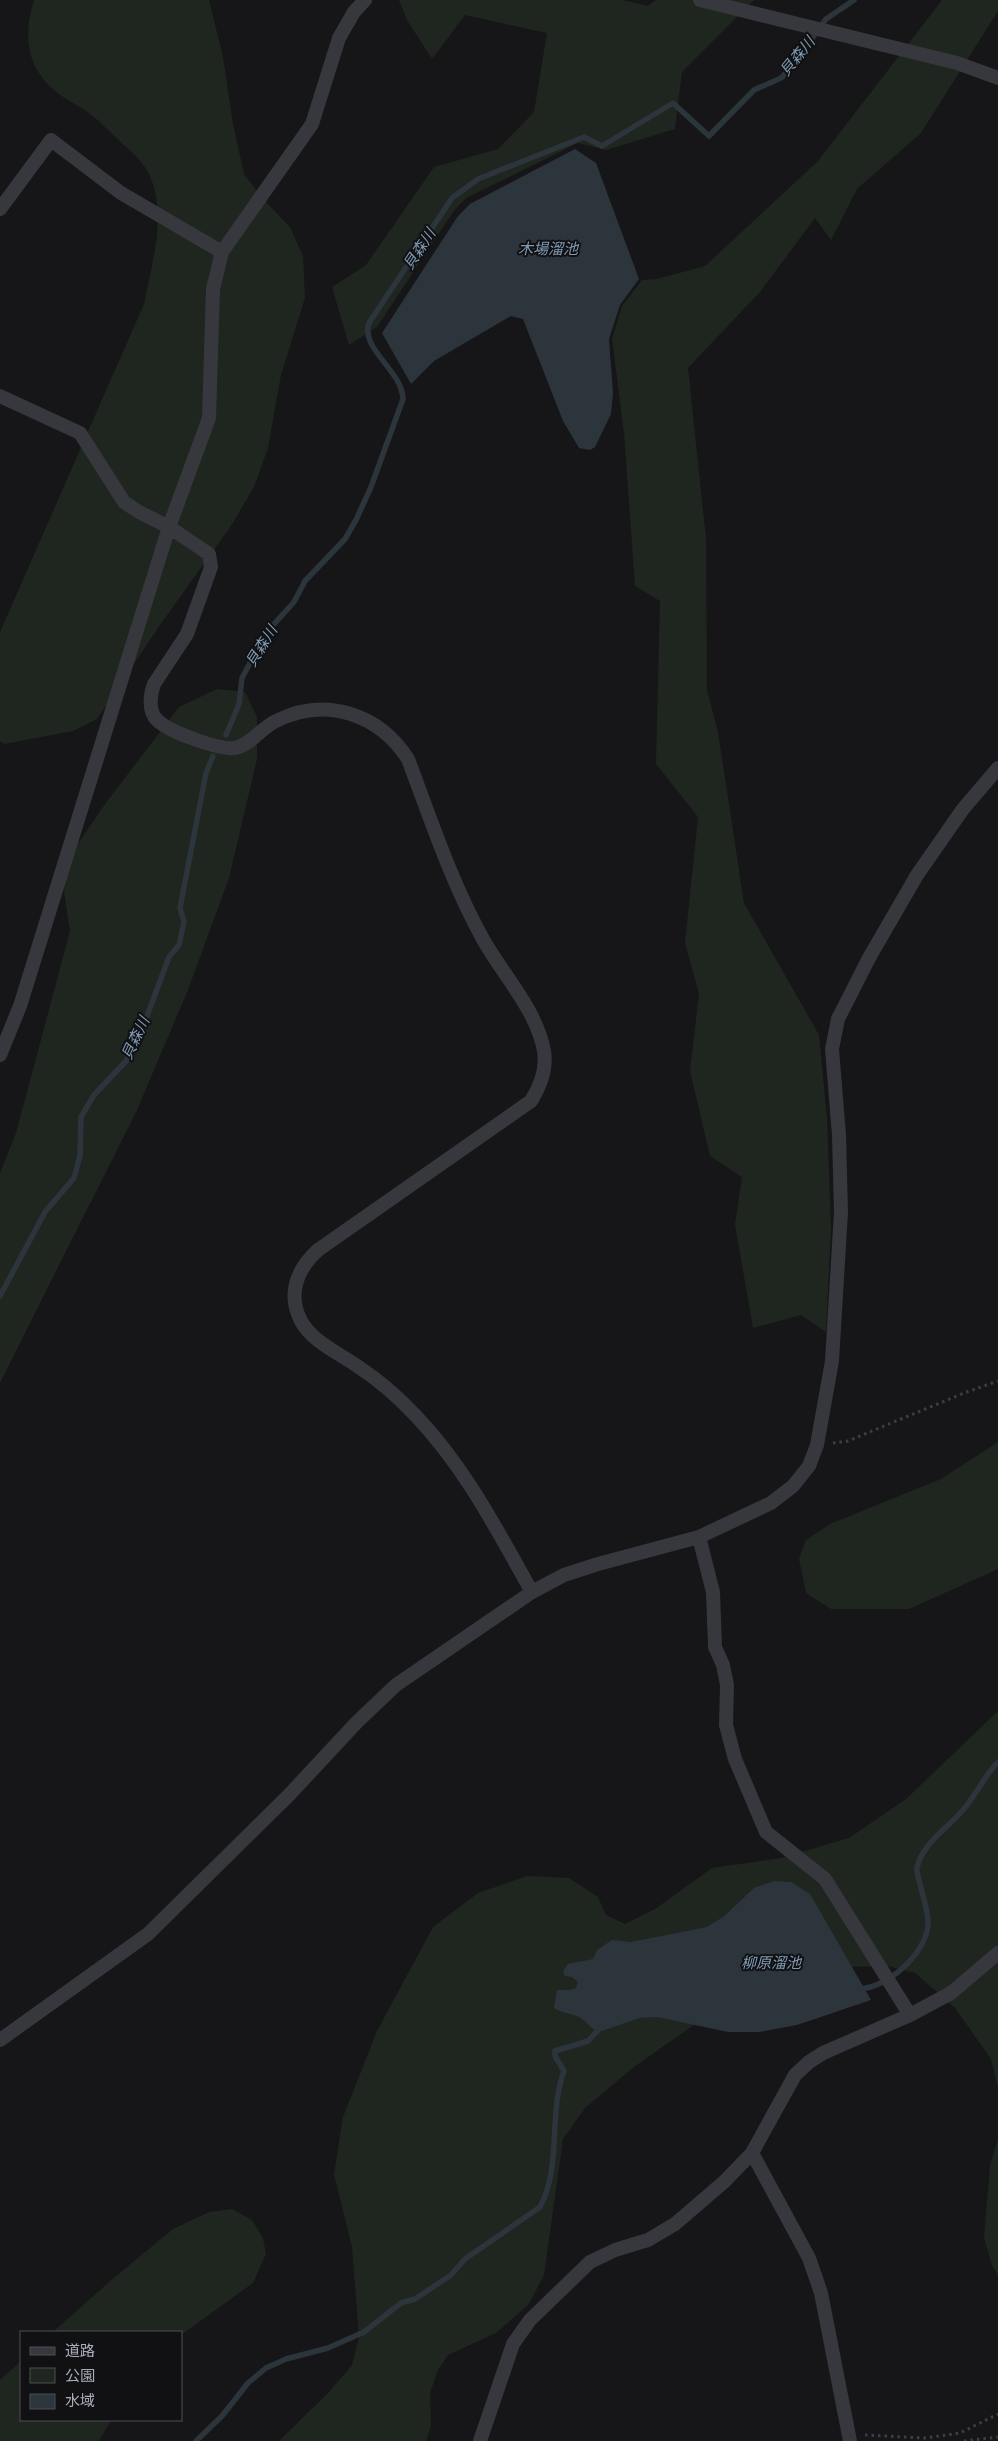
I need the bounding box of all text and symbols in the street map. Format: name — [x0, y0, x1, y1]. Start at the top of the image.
water label: 貝森川 — [776, 32, 819, 79]
water label: 貝森川 — [400, 224, 439, 273]
water label: 木場溜池 — [518, 240, 580, 257]
water label: 貝森川 — [242, 621, 281, 670]
water label: 貝森川 — [118, 1012, 153, 1062]
water label: 柳原溜池 — [741, 1954, 803, 1971]
legend — [20, 2331, 182, 2421]
text: 道路 — [65, 2342, 95, 2359]
text: 公園 — [65, 2367, 95, 2384]
text: 水域 — [65, 2392, 95, 2409]

